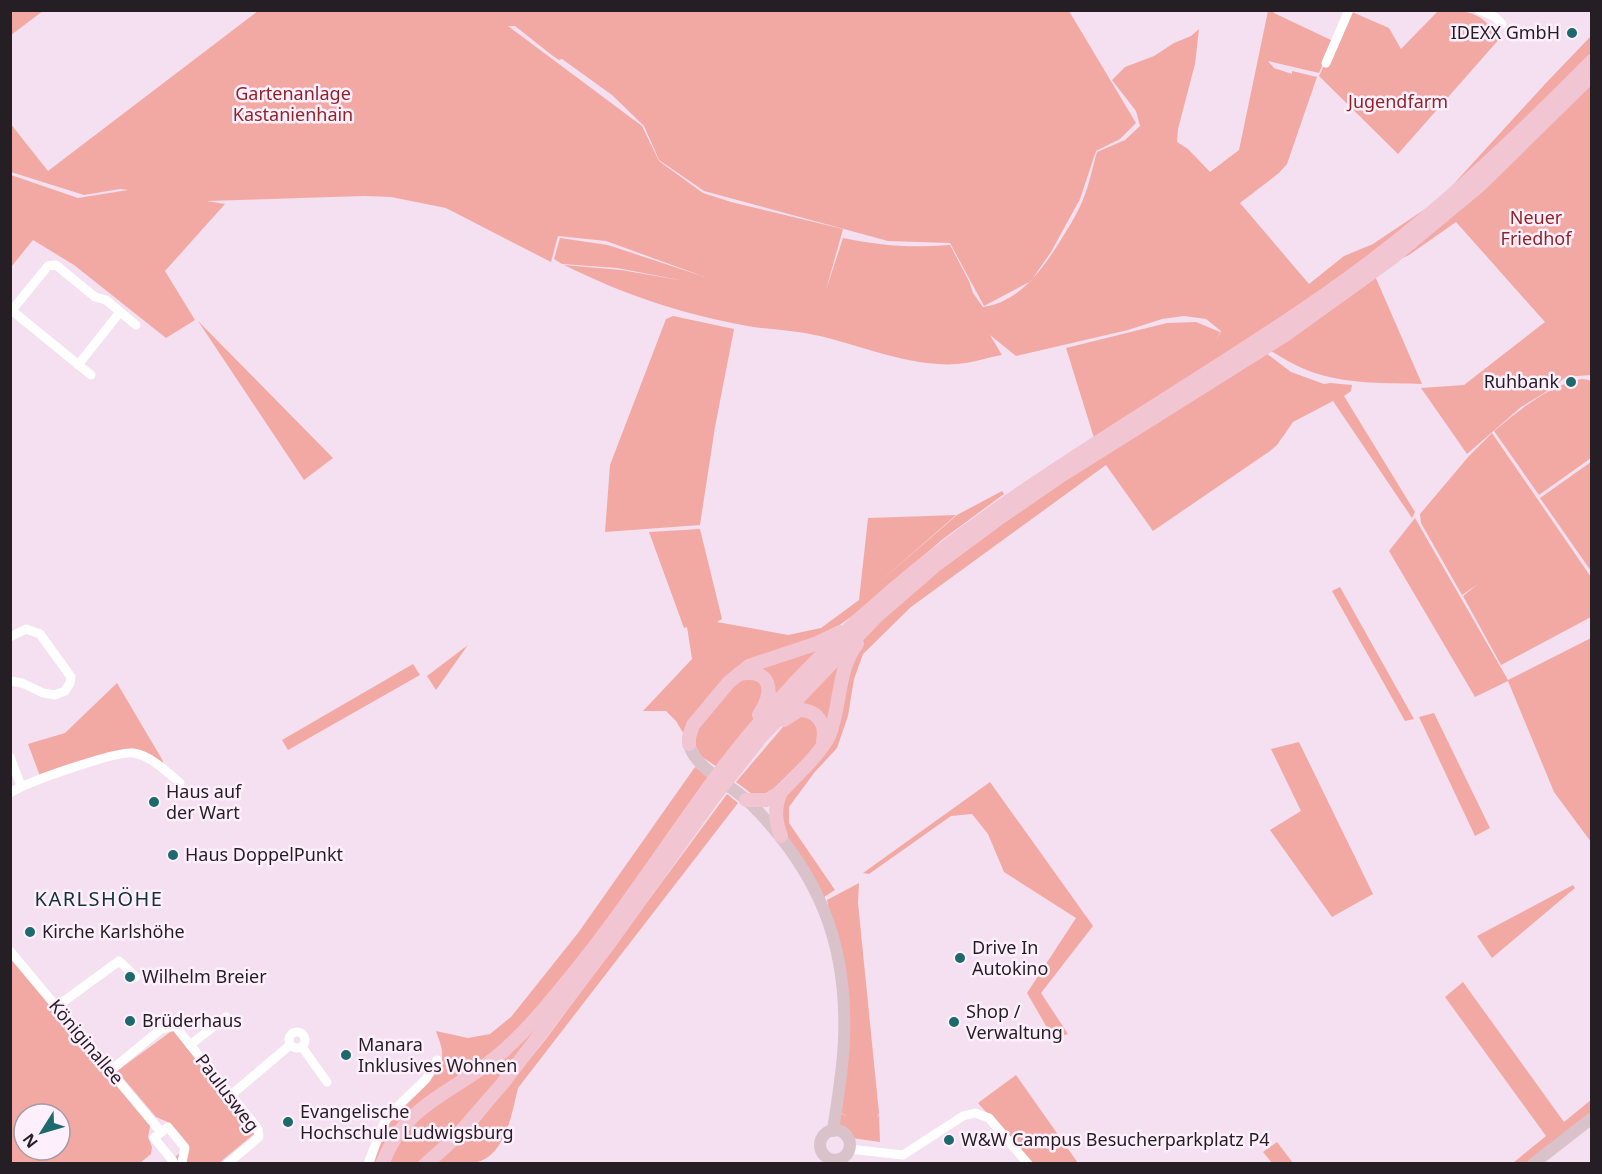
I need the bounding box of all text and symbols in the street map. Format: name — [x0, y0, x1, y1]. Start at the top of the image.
place label: IDEXX GmbH — [1451, 20, 1560, 44]
marker: IDEXX GmbH — [1565, 26, 1579, 40]
park label: Gartenanlage Kastanienhain — [233, 81, 353, 126]
park label: Jugendfarm — [1346, 89, 1448, 113]
park label: Neuer Friedhof — [1501, 205, 1572, 250]
place label: Ruhbank — [1484, 369, 1559, 393]
marker: Ruhbank — [1564, 375, 1578, 389]
place label: Haus auf der Wart — [166, 779, 242, 824]
marker: Haus auf der Wart — [147, 795, 161, 809]
place label: Haus DoppelPunkt — [185, 842, 344, 866]
marker: Haus DoppelPunkt — [166, 848, 180, 862]
district label: KARLSHÖHE — [35, 885, 163, 912]
place label: Kirche Karlshöhe — [42, 919, 185, 943]
marker: Kirche Karlshöhe — [23, 925, 37, 939]
place label: Drive In Autokino — [972, 935, 1048, 980]
marker: Drive In Autokino — [953, 951, 967, 965]
place label: Wilhelm Breier — [142, 964, 267, 988]
marker: Wilhelm Breier — [123, 970, 137, 984]
street label: Königinallee — [44, 994, 129, 1089]
place label: Shop / Verwaltung — [966, 999, 1063, 1044]
place label: Brüderhaus — [142, 1008, 242, 1032]
marker: Brüderhaus — [123, 1014, 137, 1028]
marker: Shop / Verwaltung — [947, 1015, 961, 1029]
place label: Manara Inklusives Wohnen — [358, 1032, 517, 1077]
street label: Paulusweg — [191, 1048, 265, 1136]
marker: Manara Inklusives Wohnen — [339, 1048, 353, 1062]
place label: Evangelische Hochschule Ludwigsburg — [300, 1099, 514, 1144]
north arrow — [12, 1102, 72, 1162]
marker: Evangelische Hochschule Ludwigsburg — [281, 1115, 295, 1129]
place label: W&W Campus Besucherparkplatz P4 — [961, 1127, 1270, 1151]
text: N — [17, 1129, 43, 1153]
marker: W&W Campus Besucherparkplatz P4 — [942, 1133, 956, 1147]

